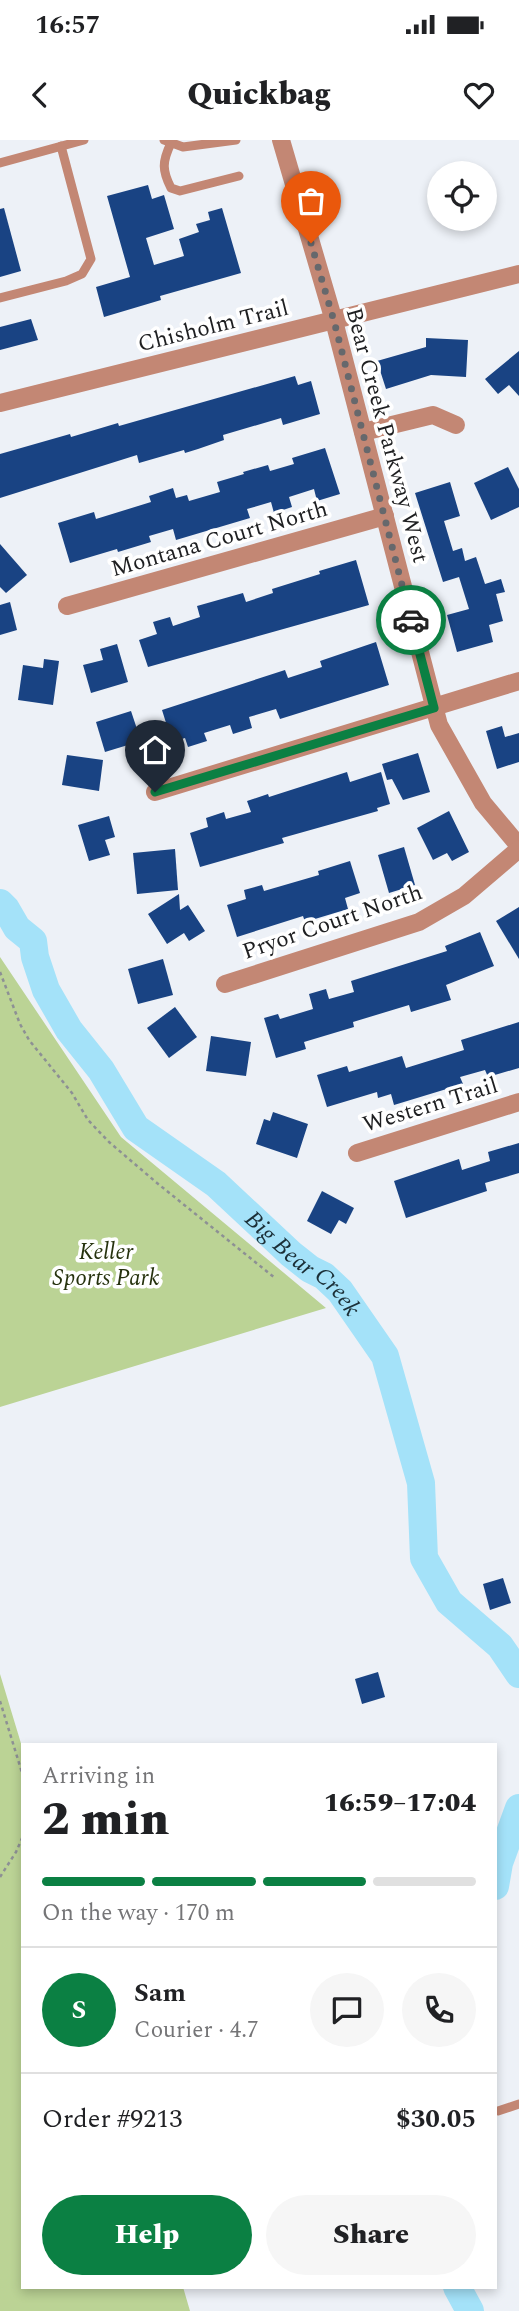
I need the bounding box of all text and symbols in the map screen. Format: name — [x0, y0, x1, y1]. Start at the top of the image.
text: 16:57 — [35, 5, 100, 45]
text: Quickbag — [188, 70, 331, 119]
icon: back — [21, 76, 59, 114]
icon: heart — [460, 76, 498, 114]
map controls — [427, 161, 497, 231]
button: locate — [427, 161, 497, 231]
pin — [281, 171, 341, 243]
icon: bag — [292, 182, 330, 220]
street label: Chisholm Trail — [134, 291, 293, 362]
street label: Bear Creek Parkway West — [336, 304, 438, 567]
street label: Montana Court North — [107, 492, 332, 587]
courier — [376, 585, 446, 655]
icon: car — [392, 601, 430, 639]
pin — [125, 720, 185, 792]
icon: home — [136, 731, 174, 769]
street label: Pryor Court North — [238, 875, 427, 970]
street label: Western Trail — [358, 1068, 502, 1143]
water label: Big Bear Creek — [236, 1202, 369, 1324]
park label: Keller Sports Park — [53, 1235, 160, 1296]
text: Arriving in — [42, 1759, 155, 1794]
text: 16:59–17:04 — [324, 1783, 476, 1823]
text: 2 min — [42, 1785, 169, 1855]
text: On the way · 170 m — [42, 1896, 235, 1931]
text: Sam — [134, 1973, 186, 2013]
button: chat — [310, 1973, 384, 2047]
button: phone — [402, 1973, 476, 2047]
text: S — [72, 1990, 86, 2030]
text: Courier · 4.7 — [134, 2013, 259, 2048]
text: Order #9213 — [42, 2099, 182, 2139]
text: $30.05 — [396, 2099, 476, 2139]
button: Help — [42, 2195, 252, 2275]
button: Share — [266, 2195, 476, 2275]

